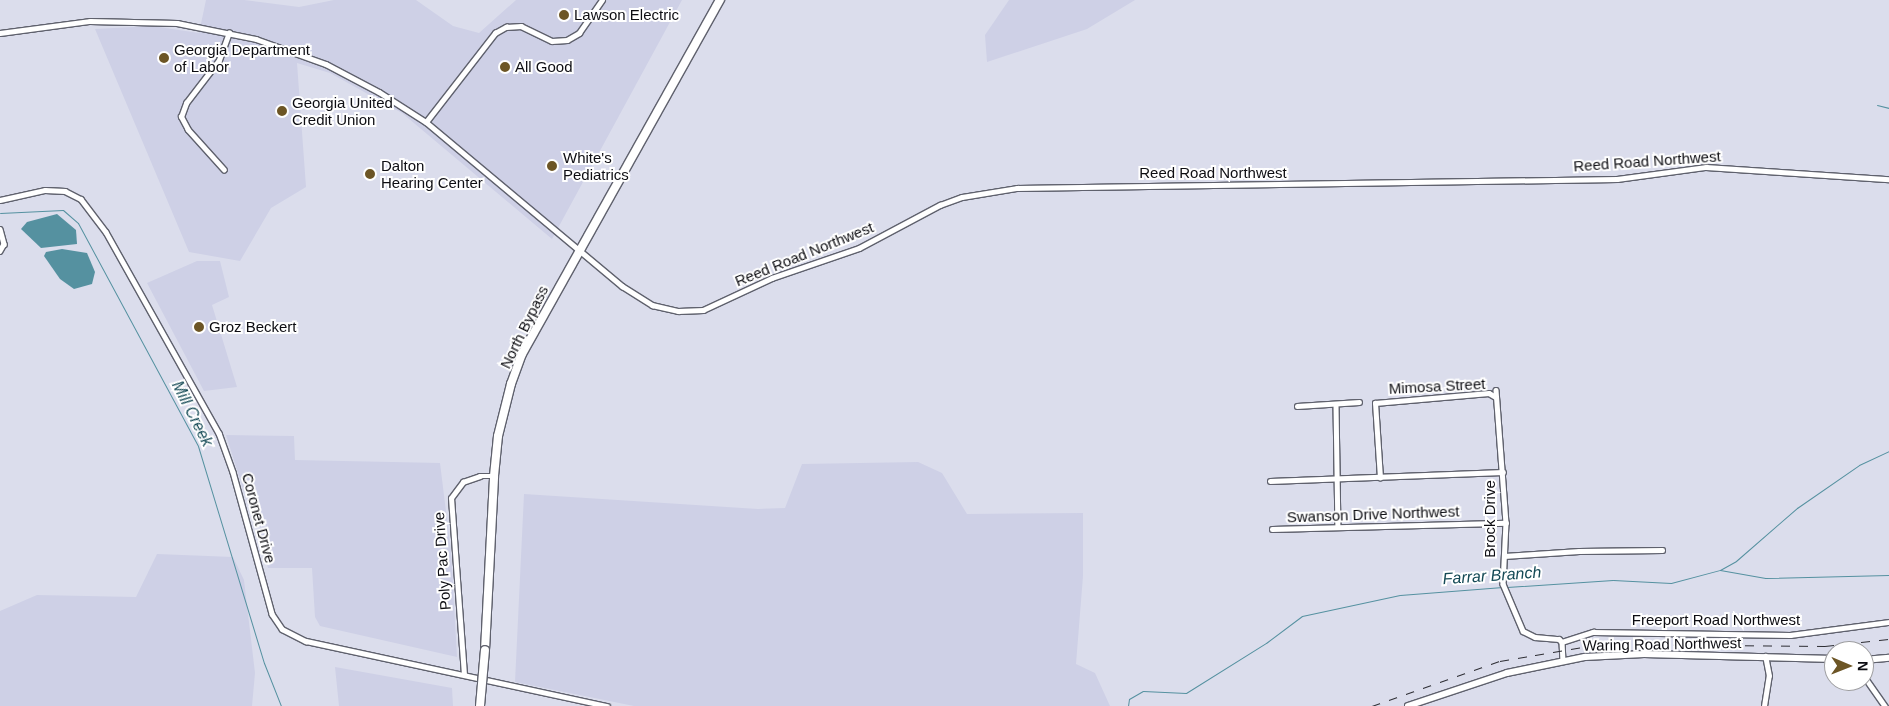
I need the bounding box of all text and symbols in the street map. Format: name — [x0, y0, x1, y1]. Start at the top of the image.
place label: Lawson Electric — [574, 6, 679, 24]
marker: Lawson Electric — [558, 9, 570, 21]
place label: Georgia Department of Labor — [174, 40, 310, 75]
marker: Georgia Department of Labor — [158, 52, 170, 64]
place label: All Good — [515, 58, 573, 76]
marker: All Good — [499, 61, 511, 73]
place label: Georgia United Credit Union — [292, 93, 393, 128]
marker: Georgia United Credit Union — [276, 105, 288, 117]
street label: Reed Road Northwest — [1573, 147, 1721, 175]
place label: White's Pediatrics — [563, 148, 629, 183]
place label: Dalton Hearing Center — [381, 156, 483, 191]
marker: White's Pediatrics — [545, 159, 559, 173]
street label: Reed Road Northwest — [1139, 164, 1287, 182]
marker: Dalton Hearing Center — [363, 167, 377, 181]
street label: Reed Road Northwest — [732, 218, 876, 290]
street label: North Bypass — [496, 283, 552, 371]
place label: Groz Beckert — [209, 318, 297, 336]
marker: Groz Beckert — [193, 321, 205, 333]
street label: Mimosa Street — [1388, 374, 1486, 398]
water label: Mill Creek — [167, 378, 217, 450]
street label: Coronet Drive — [238, 471, 280, 565]
street label: Brock Drive — [1481, 480, 1499, 558]
street label: Swanson Drive Northwest — [1286, 502, 1460, 526]
street label: Poly Pac Drive — [430, 511, 454, 611]
water label: Farrar Branch — [1442, 563, 1542, 589]
street label: Freeport Road Northwest — [1632, 611, 1800, 629]
street label: Waring Road Northwest — [1583, 634, 1741, 654]
north arrow — [1824, 641, 1874, 691]
text: N — [1855, 661, 1871, 671]

